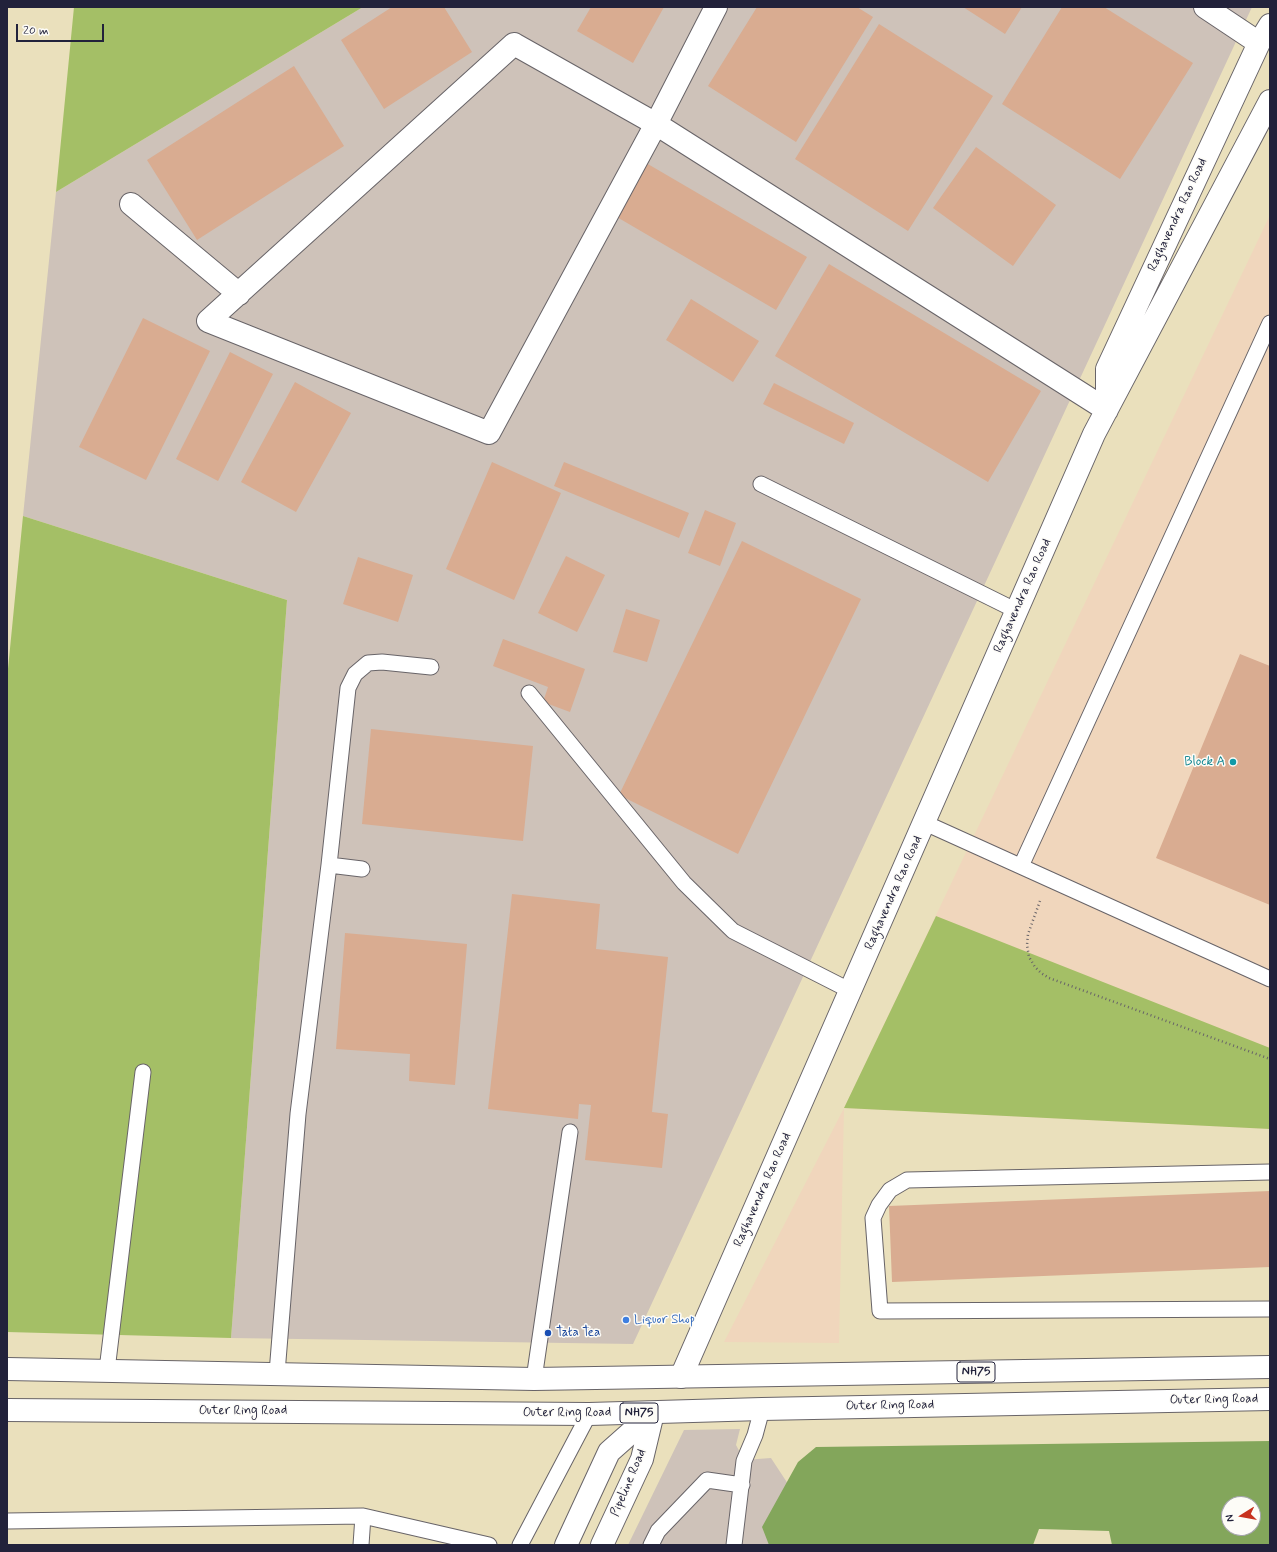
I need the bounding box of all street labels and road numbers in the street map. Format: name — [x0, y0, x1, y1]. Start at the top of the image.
street label: Raghavendra Rao Road — [1145, 156, 1211, 274]
street label: Raghavendra Rao Road — [991, 536, 1055, 656]
street label: Raghavendra Rao Road — [862, 833, 926, 953]
street label: Raghavendra Rao Road — [731, 1130, 795, 1250]
road number: NH75 — [957, 1362, 995, 1382]
street label: Outer Ring Road — [1170, 1391, 1258, 1409]
street label: Outer Ring Road — [846, 1397, 934, 1415]
street label: Outer Ring Road — [199, 1403, 287, 1419]
road number: NH75 — [620, 1403, 658, 1423]
street label: Outer Ring Road — [523, 1405, 611, 1421]
street label: Pipeline Road — [608, 1447, 650, 1519]

